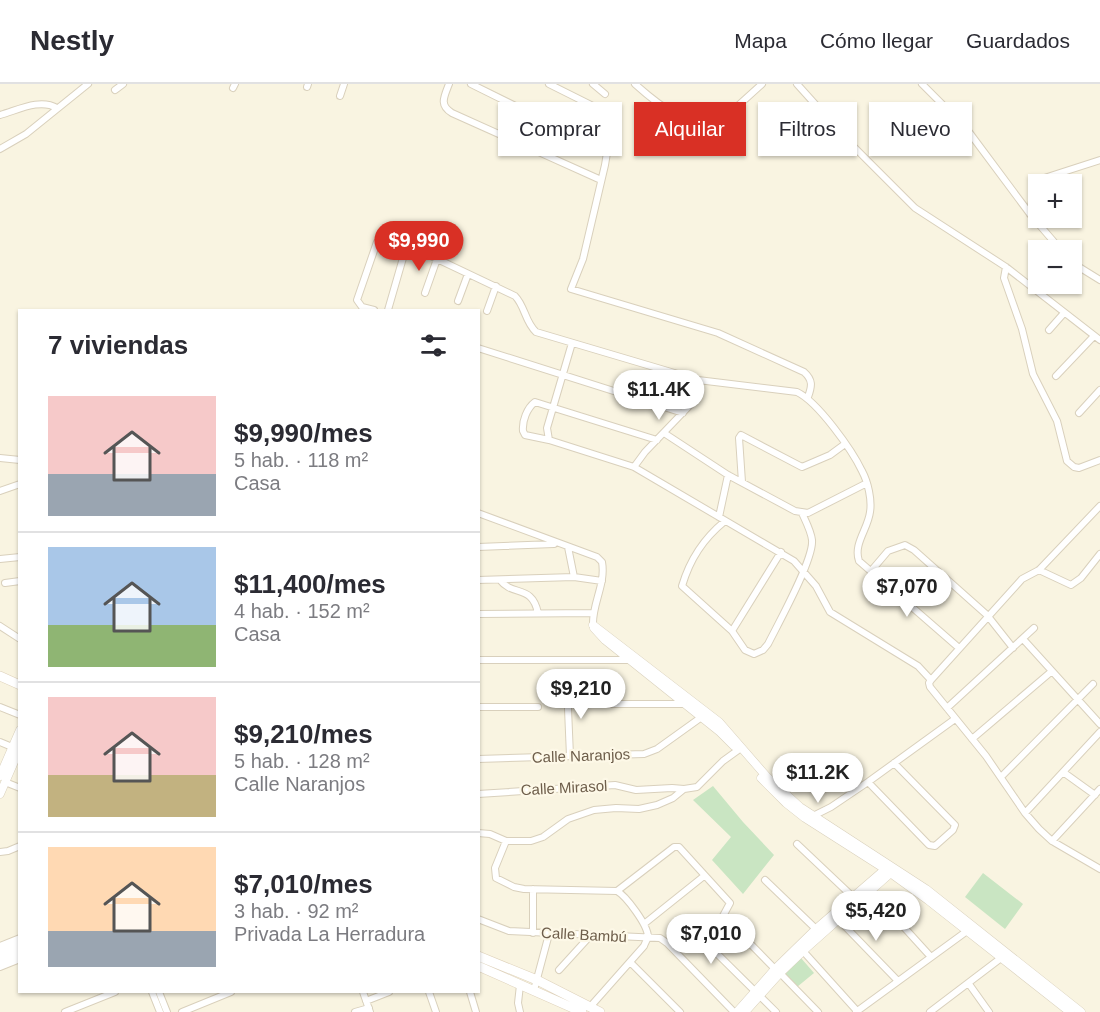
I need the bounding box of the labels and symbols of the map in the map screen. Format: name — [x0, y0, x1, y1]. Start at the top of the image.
pin: $9,990 — [370, 221, 468, 272]
pin: $11.4K — [610, 370, 708, 421]
pin: $7,070 — [858, 567, 956, 618]
pin: $9,210 — [532, 669, 630, 720]
street label: Calle Naranjos — [532, 745, 630, 766]
pin: $11.2K — [769, 753, 867, 804]
street label: Calle Mirasol — [520, 777, 608, 798]
pin: $5,420 — [827, 891, 925, 942]
pin: $7,010 — [662, 914, 760, 965]
street label: Calle Bambú — [541, 924, 627, 945]

